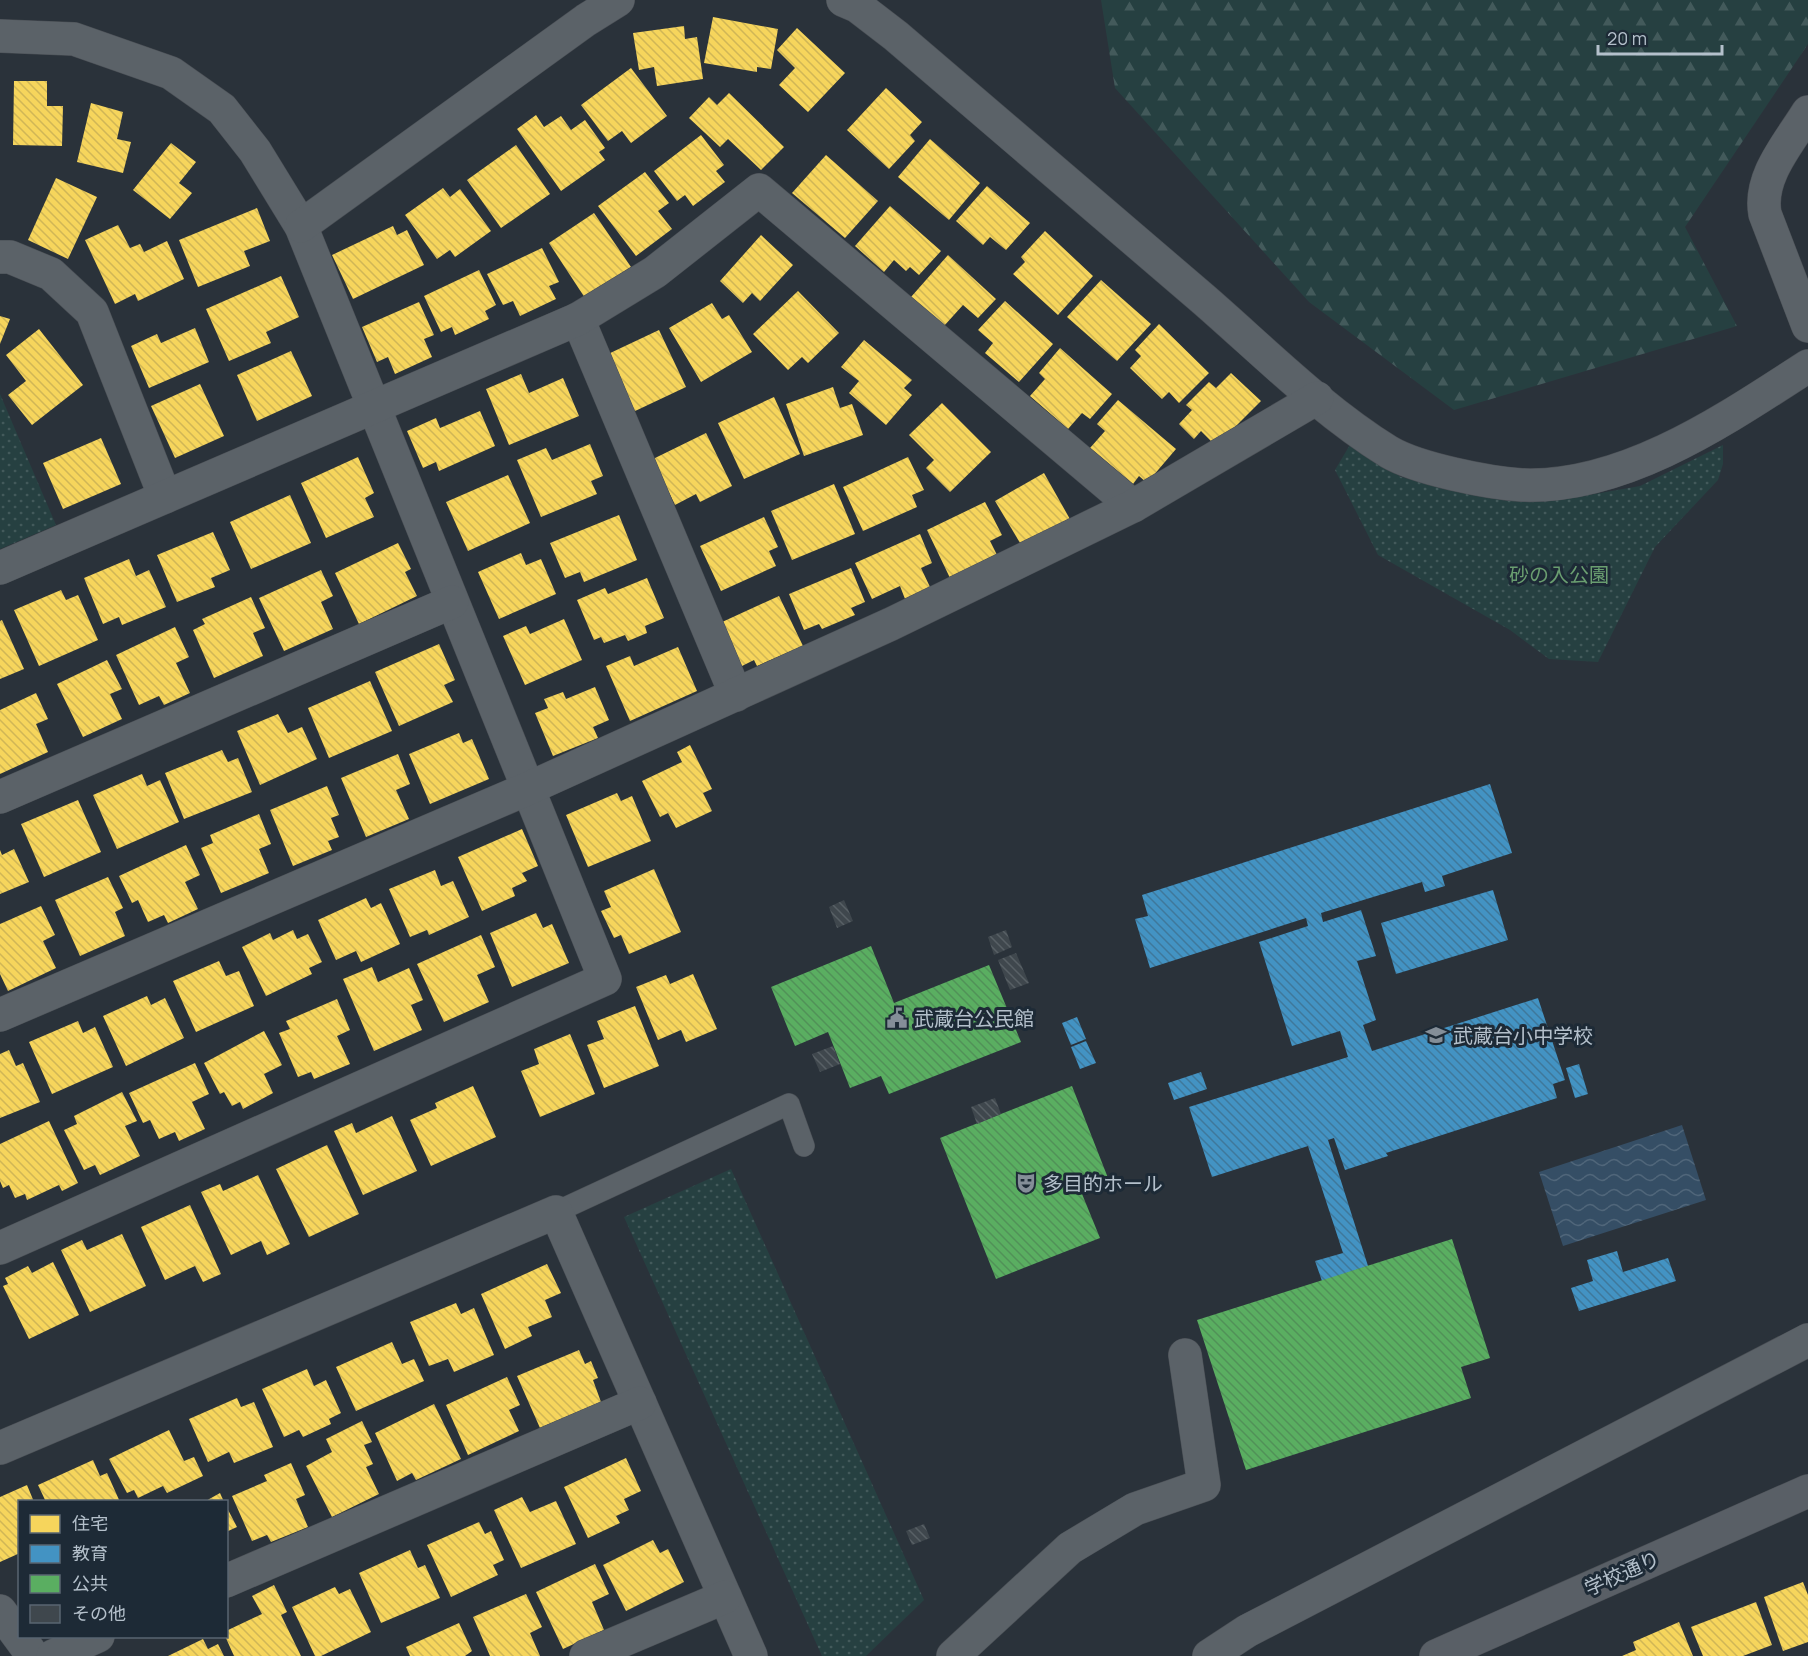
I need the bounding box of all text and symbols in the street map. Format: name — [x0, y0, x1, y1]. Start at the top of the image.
scale bar — [1598, 18, 1722, 56]
text: 20 m — [1607, 26, 1647, 50]
park label: 砂の入公園 — [1509, 561, 1609, 588]
place label: 武蔵台公民館 — [914, 1005, 1034, 1032]
public building icon: 武蔵台公民館 — [885, 1006, 909, 1030]
place label: 武蔵台小中学校 — [1453, 1022, 1593, 1049]
school or university icon: 武蔵台小中学校 — [1424, 1023, 1448, 1047]
place label: 多目的ホール — [1043, 1170, 1163, 1197]
theatre icon: 多目的ホール — [1014, 1171, 1038, 1195]
legend — [18, 1500, 228, 1638]
text: 住宅 — [72, 1511, 108, 1535]
text: 教育 — [72, 1541, 108, 1565]
street label: 学校通り — [1580, 1544, 1664, 1602]
text: 公共 — [72, 1571, 108, 1595]
text: その他 — [72, 1601, 126, 1625]

